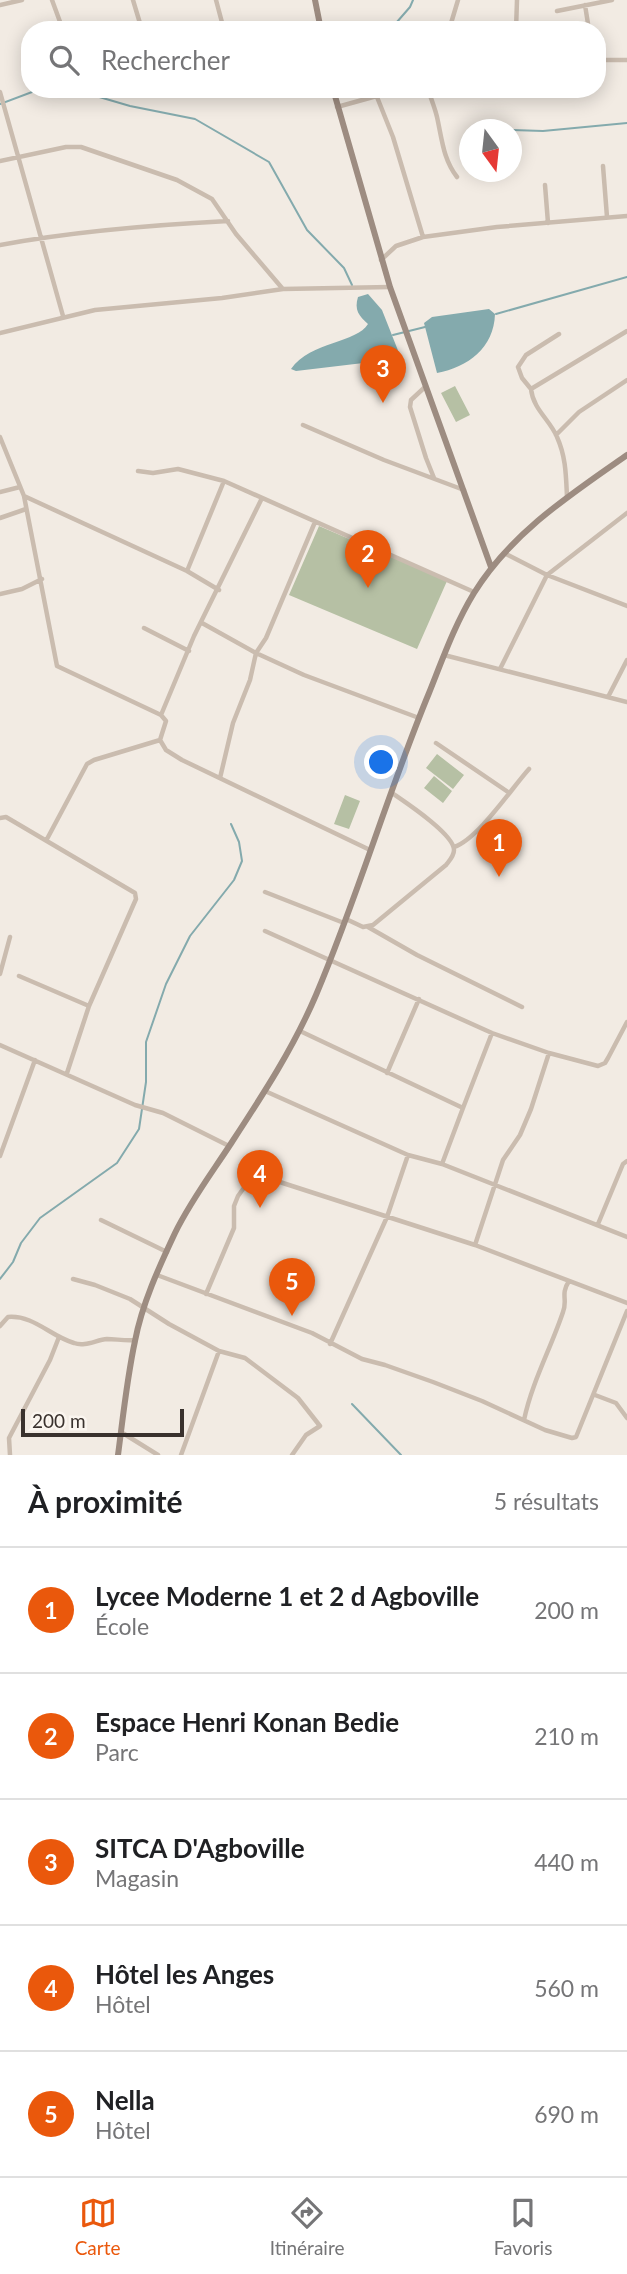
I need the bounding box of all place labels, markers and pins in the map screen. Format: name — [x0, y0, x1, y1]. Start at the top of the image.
pin: 3 — [360, 345, 406, 403]
pin: 2 — [345, 530, 391, 588]
pin: 1 — [476, 819, 522, 877]
pin: 4 — [237, 1150, 283, 1208]
pin: 5 — [269, 1258, 315, 1316]

